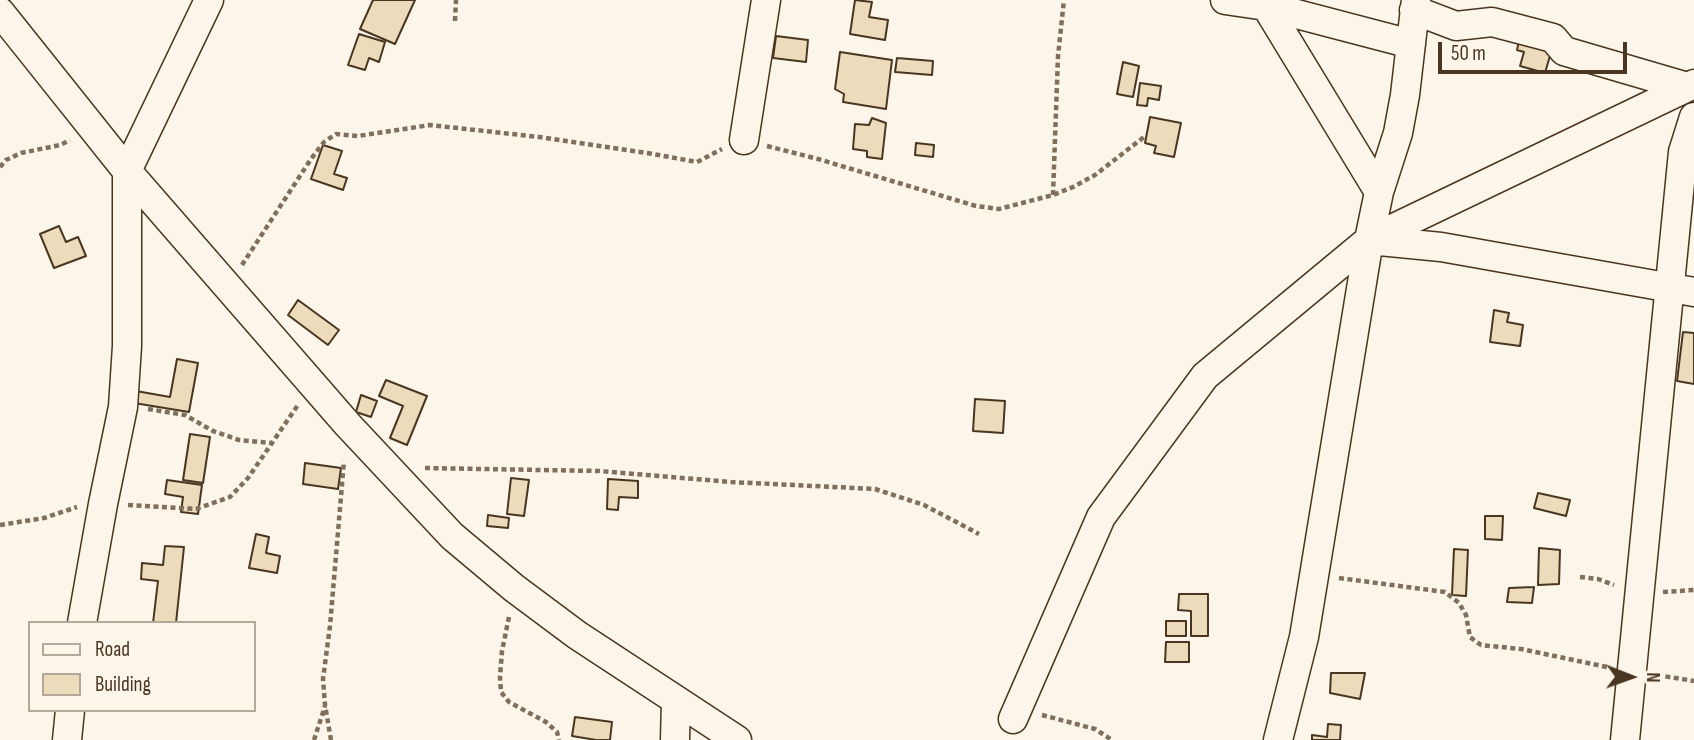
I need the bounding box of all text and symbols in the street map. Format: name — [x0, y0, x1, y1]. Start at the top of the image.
scale bar — [1442, 28, 1631, 72]
text: 50 m — [1451, 41, 1486, 66]
legend — [28, 621, 256, 712]
text: Road — [95, 637, 130, 662]
north arrow — [1596, 642, 1666, 712]
text: Building — [95, 672, 151, 697]
text: N — [1641, 672, 1664, 683]

